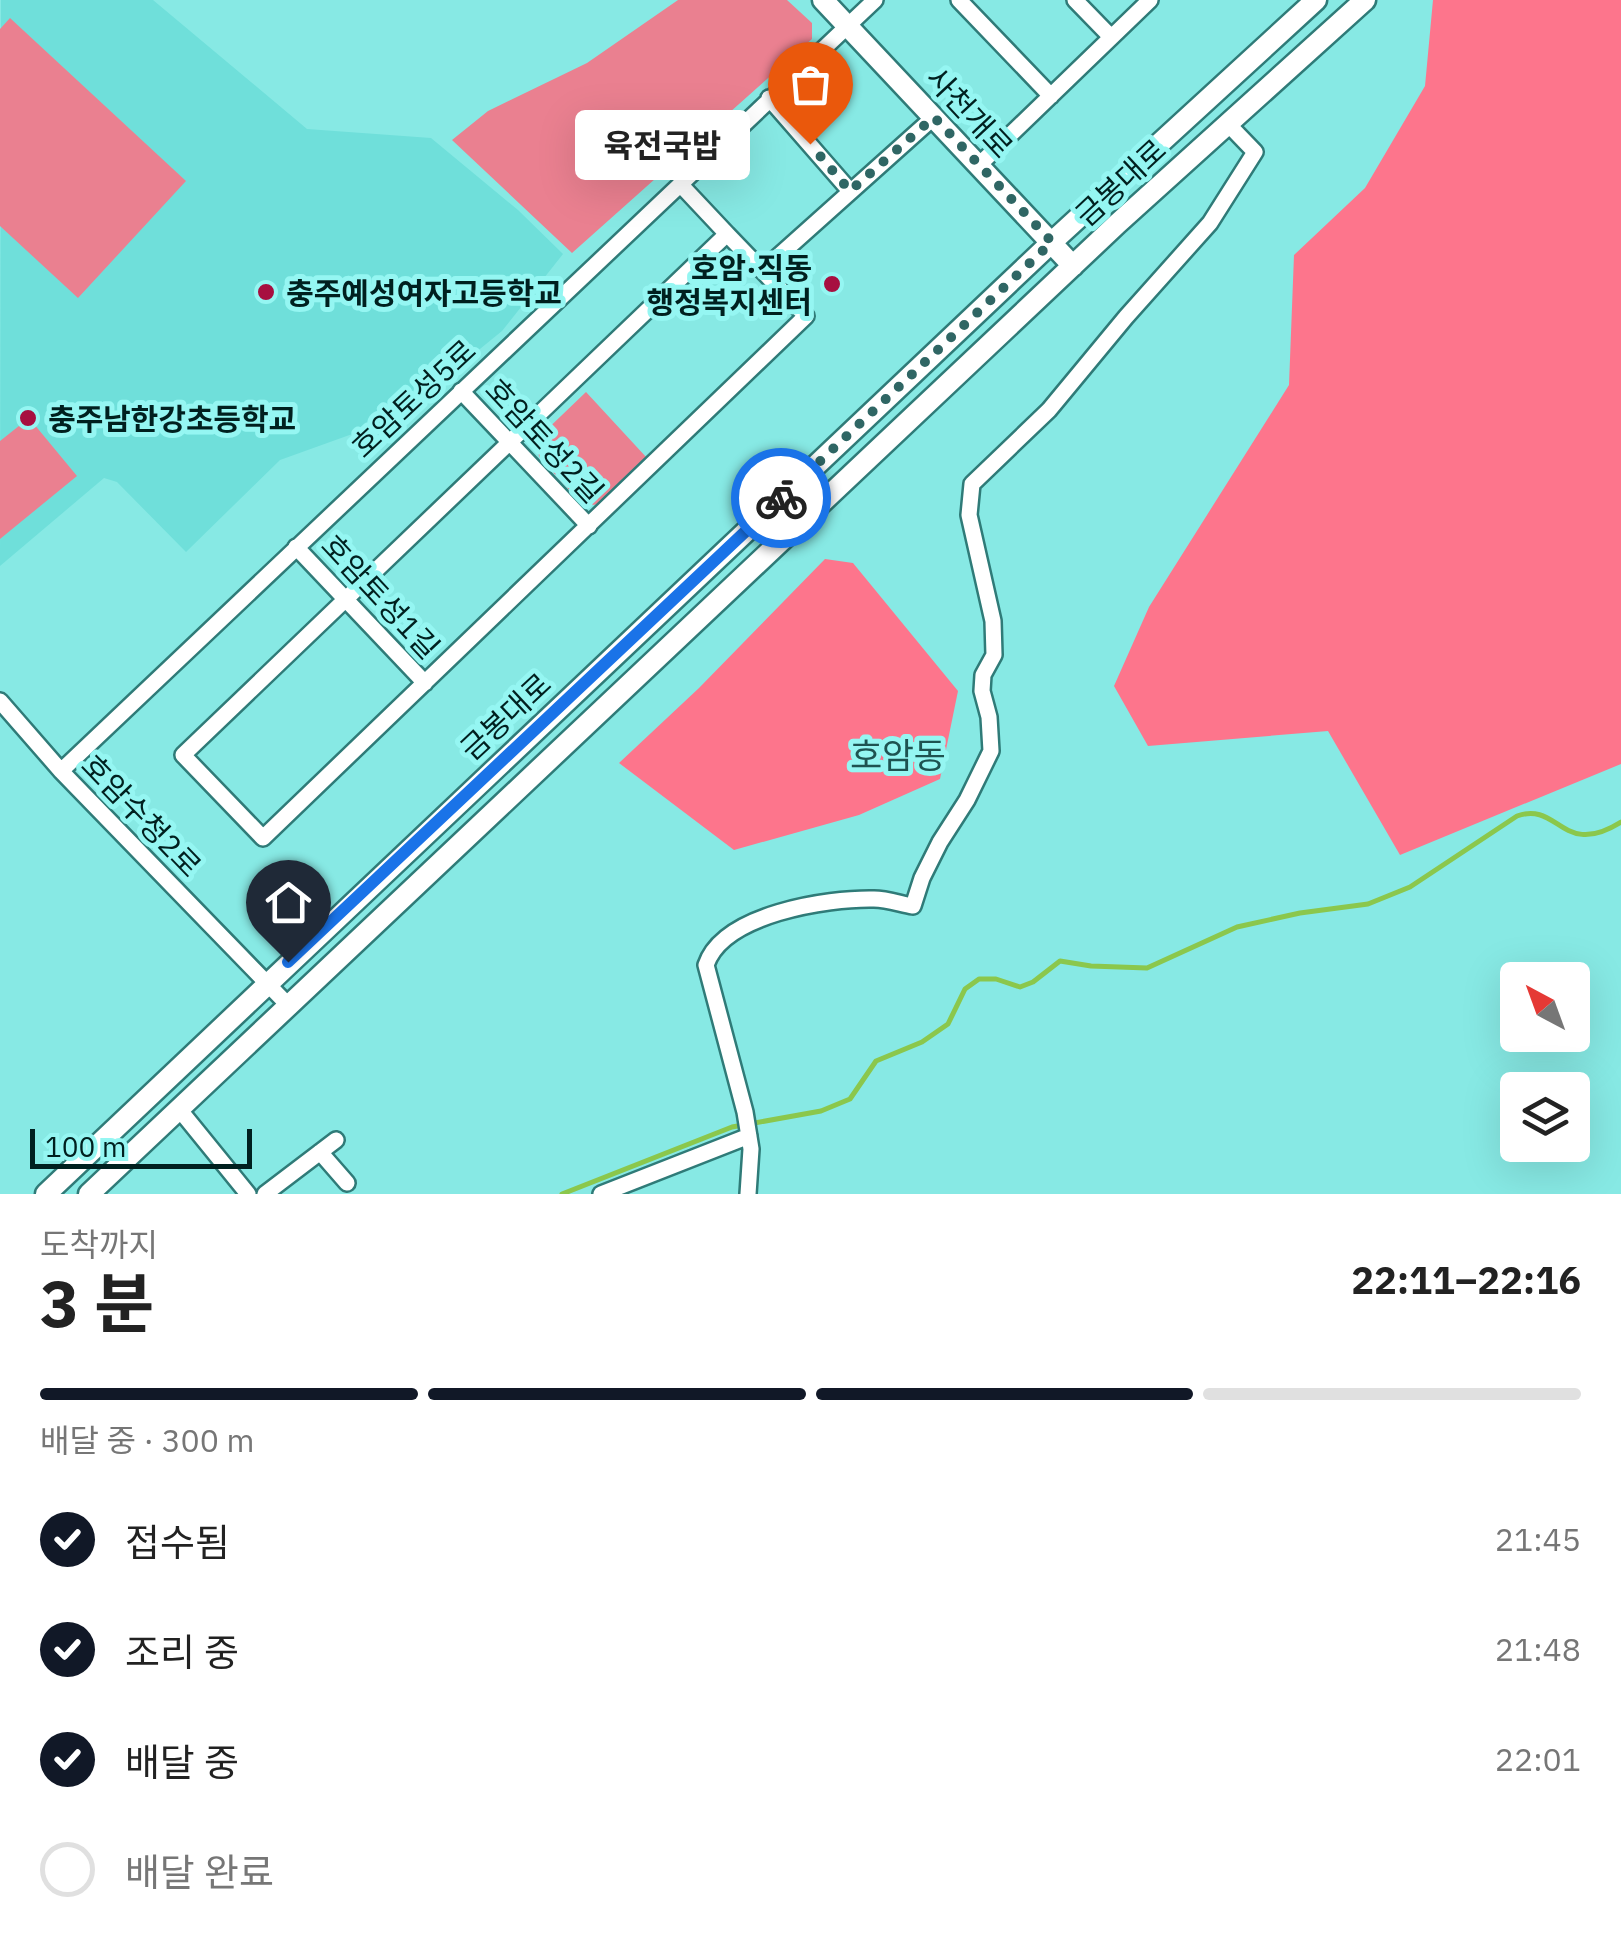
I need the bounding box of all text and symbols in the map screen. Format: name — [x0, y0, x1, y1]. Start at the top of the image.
pin — [768, 42, 853, 145]
icon: bag — [783, 57, 838, 112]
street label: 사천개로 — [918, 58, 1022, 166]
callout: 육전국밥 — [575, 109, 750, 179]
text: 육전국밥 — [604, 124, 721, 166]
street label: 금봉대로 — [1066, 130, 1174, 234]
place label: 호암·직동 행정복지센터 — [646, 248, 812, 321]
place label: 충주예성여자고등학교 — [286, 273, 562, 312]
marker: 호암·직동 행정복지센터 — [821, 273, 843, 295]
marker: 충주예성여자고등학교 — [255, 281, 277, 303]
street label: 호암토성5로 — [343, 331, 483, 465]
street label: 호암토성2길 — [478, 370, 612, 510]
place label: 충주남한강초등학교 — [48, 399, 296, 438]
marker: 충주남한강초등학교 — [17, 407, 39, 429]
courier — [731, 448, 831, 548]
icon: bike — [754, 471, 809, 526]
street label: 호암토성1길 — [314, 526, 448, 666]
street label: 금봉대로 — [451, 664, 559, 768]
district label: 호암동 — [850, 732, 946, 778]
street label: 호암수청2로 — [74, 745, 210, 885]
pin — [246, 860, 331, 963]
icon: home — [261, 875, 316, 930]
north arrow — [1500, 962, 1590, 1052]
map controls — [1500, 962, 1590, 1162]
button: layers — [1500, 1072, 1590, 1162]
scale bar — [30, 1124, 252, 1168]
text: 100 m — [45, 1128, 126, 1165]
text: 도착까지 — [40, 1223, 158, 1265]
text: 22:11–22:16 — [1351, 1255, 1581, 1304]
text: 3 분 — [40, 1260, 154, 1345]
text: 배달 중 · 300 m — [40, 1419, 255, 1461]
icon: check — [40, 1512, 95, 1567]
text: 접수됨 — [125, 1517, 230, 1566]
text: 21:45 — [1495, 1518, 1581, 1560]
icon: check — [40, 1622, 95, 1677]
text: 조리 중 — [125, 1627, 239, 1676]
text: 21:48 — [1495, 1628, 1581, 1670]
icon: check — [40, 1732, 95, 1787]
text: 배달 중 — [125, 1737, 239, 1786]
text: 22:01 — [1495, 1738, 1581, 1780]
text: 배달 완료 — [125, 1847, 274, 1896]

